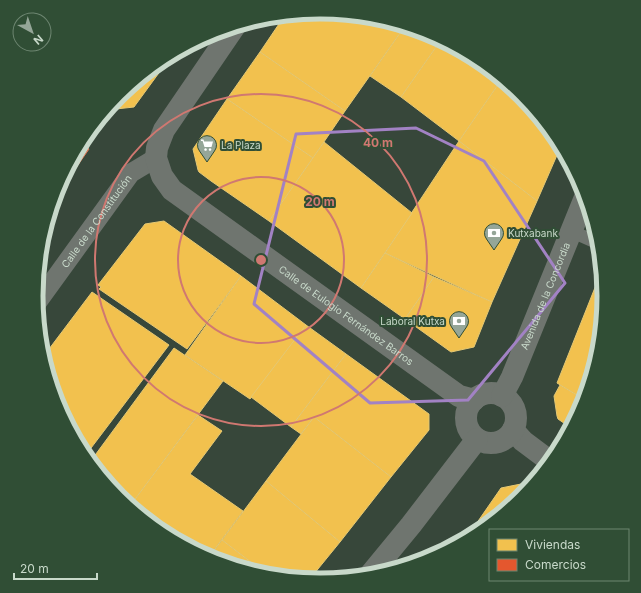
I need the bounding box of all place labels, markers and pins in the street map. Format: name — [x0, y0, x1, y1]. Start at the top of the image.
supermarket icon: La Plaza — [196, 134, 218, 162]
place label: La Plaza — [221, 139, 261, 151]
bank icon: Kutxabank — [483, 222, 505, 250]
place label: Kutxabank — [508, 227, 558, 239]
centre of rings — [254, 253, 268, 267]
bank icon: Laboral Kutxa — [448, 310, 470, 338]
place label: Laboral Kutxa — [380, 315, 445, 327]

